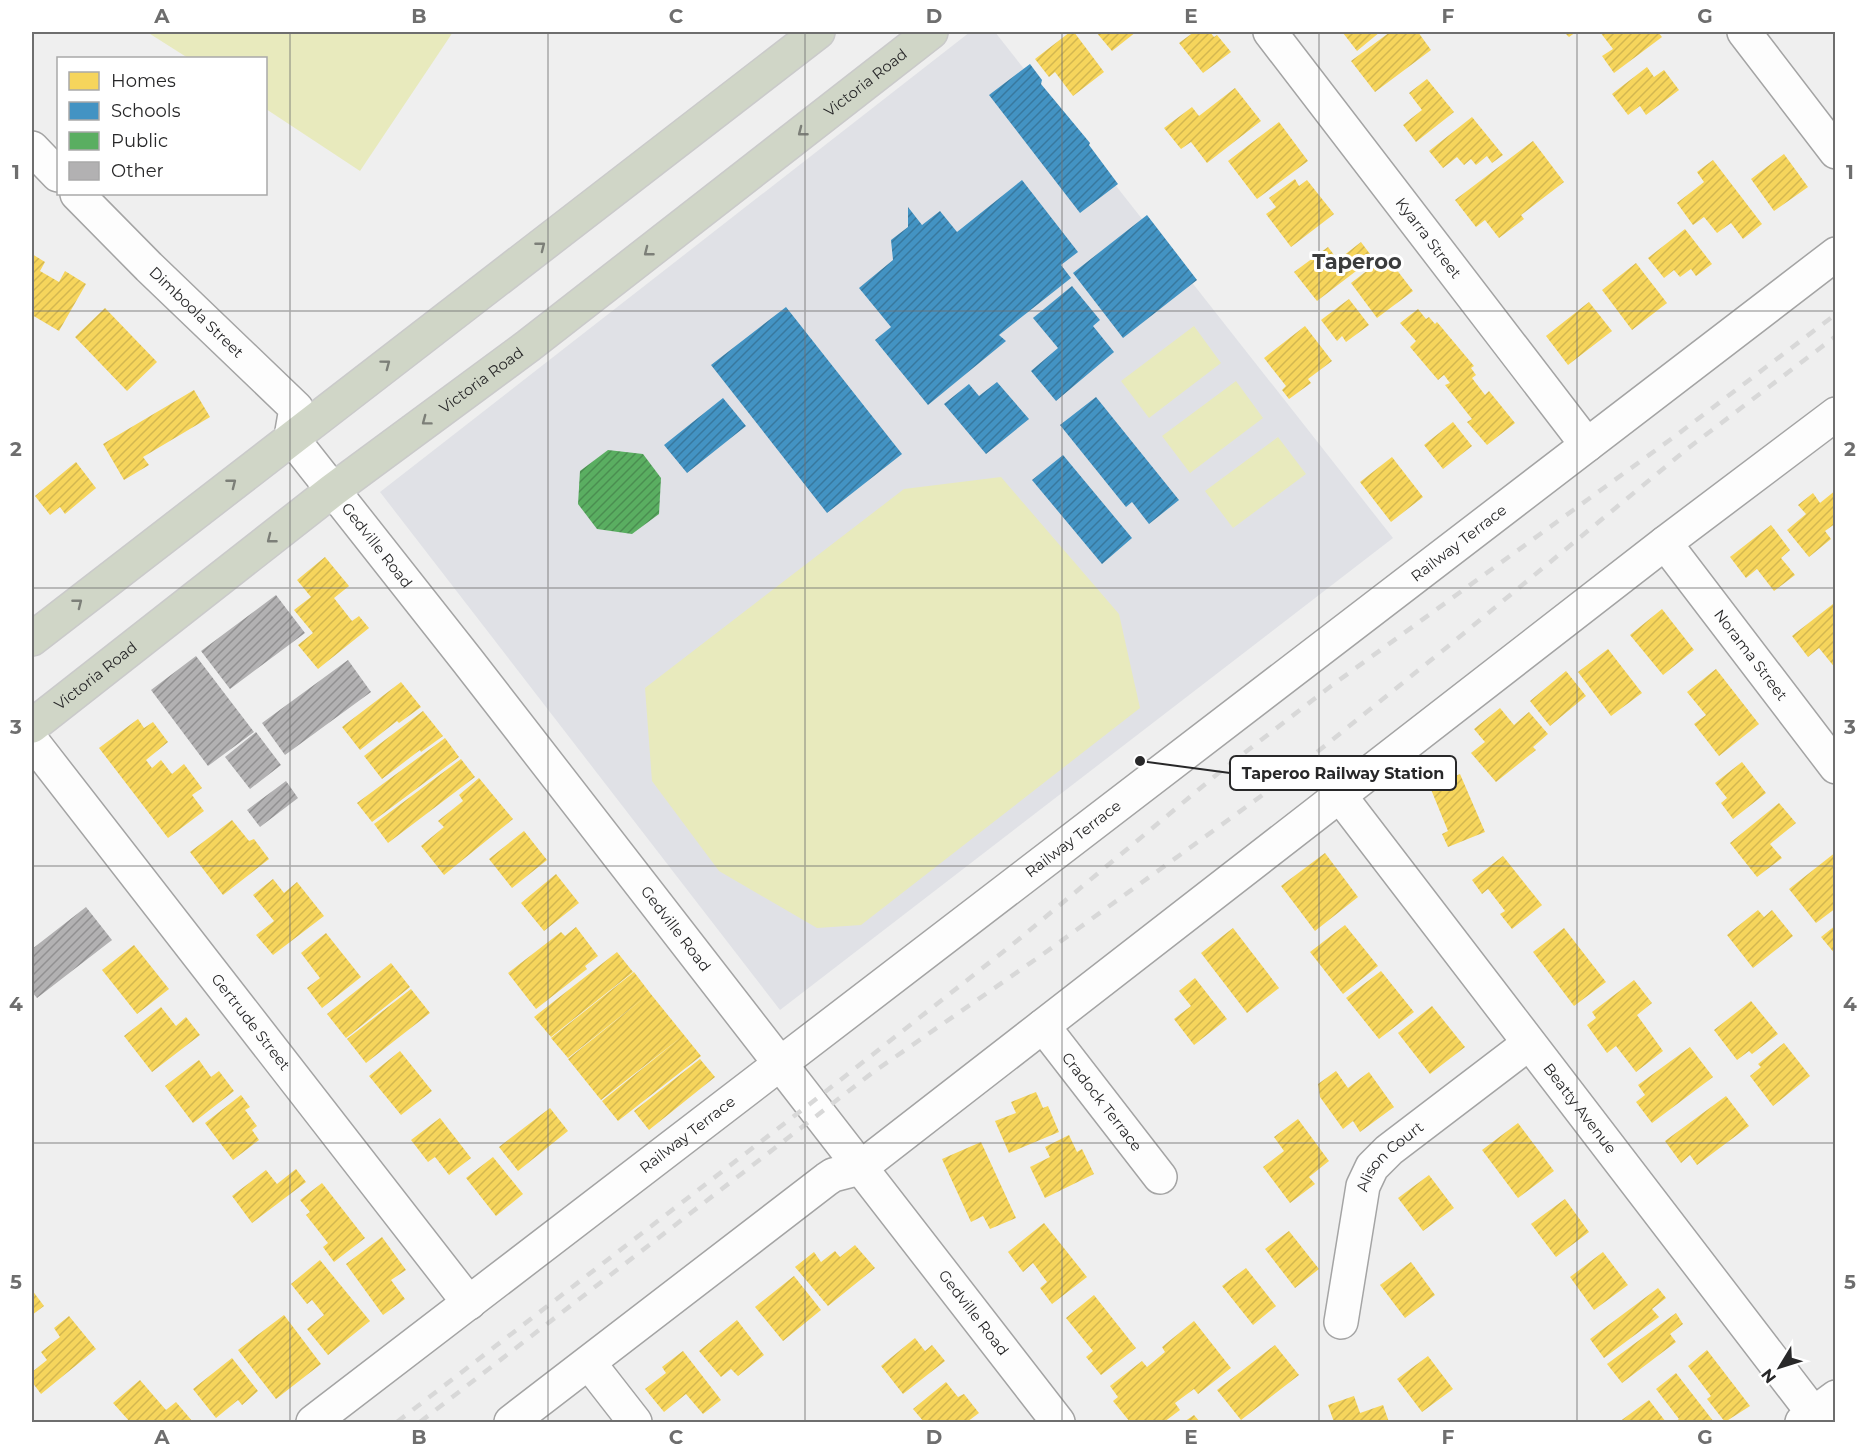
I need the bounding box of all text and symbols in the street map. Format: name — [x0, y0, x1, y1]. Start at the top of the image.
text: A — [153, 4, 170, 28]
text: B — [411, 4, 427, 28]
text: C — [669, 4, 684, 28]
text: D — [926, 4, 942, 28]
text: E — [1184, 4, 1198, 28]
text: F — [1442, 4, 1455, 28]
text: G — [1697, 4, 1713, 28]
street label: Victoria Road — [820, 44, 911, 121]
legend — [57, 57, 267, 195]
text: Homes — [111, 70, 176, 92]
text: Schools — [111, 100, 181, 122]
one-way arrow — [798, 125, 809, 136]
text: Public — [111, 130, 168, 152]
text: 1 — [12, 160, 20, 184]
text: Other — [111, 160, 164, 182]
text: 1 — [1846, 160, 1854, 184]
street label: Kyarra Street — [1392, 194, 1466, 282]
one-way arrow — [534, 242, 545, 253]
one-way arrow — [644, 245, 655, 256]
district label: Taperoo — [1312, 249, 1402, 274]
street label: Dimboola Street — [145, 262, 248, 362]
street label: Victoria Road — [435, 343, 527, 417]
one-way arrow — [380, 361, 391, 372]
one-way arrow — [422, 414, 433, 425]
text: 2 — [10, 437, 22, 461]
text: 2 — [1844, 437, 1856, 461]
one-way arrow — [225, 480, 236, 491]
street label: Gedville Road — [338, 499, 417, 592]
street label: Railway Terrace — [1407, 500, 1510, 586]
one-way arrow — [267, 532, 278, 543]
one-way arrow — [71, 599, 82, 610]
street label: Norama Street — [1710, 605, 1792, 704]
street label: Victoria Road — [50, 637, 141, 714]
text: 3 — [9, 715, 22, 739]
text: 3 — [1843, 715, 1856, 739]
callout: Taperoo Railway Station — [1230, 756, 1456, 790]
text: Taperoo Railway Station — [1242, 764, 1444, 783]
street label: Railway Terrace — [1021, 796, 1125, 881]
street label: Gedville Road — [637, 882, 715, 975]
street label: Gertrude Street — [207, 969, 295, 1074]
text: 4 — [9, 992, 23, 1016]
text: 4 — [1843, 992, 1857, 1016]
street label: Cradock Terrace — [1058, 1048, 1147, 1155]
street label: Beatty Avenue — [1539, 1059, 1621, 1157]
street label: Railway Terrace — [636, 1092, 739, 1177]
street label: Alison Court — [1352, 1117, 1427, 1193]
street label: Gedville Road — [935, 1266, 1013, 1359]
text: 5 — [10, 1270, 22, 1294]
text: 5 — [1844, 1270, 1856, 1294]
north arrow — [1750, 1337, 1810, 1397]
text: N — [1757, 1365, 1780, 1387]
text: A — [153, 1425, 170, 1449]
text: B — [411, 1425, 427, 1449]
text: C — [669, 1425, 684, 1449]
text: D — [926, 1425, 942, 1449]
text: E — [1184, 1425, 1198, 1449]
text: F — [1442, 1425, 1455, 1449]
text: G — [1697, 1425, 1713, 1449]

